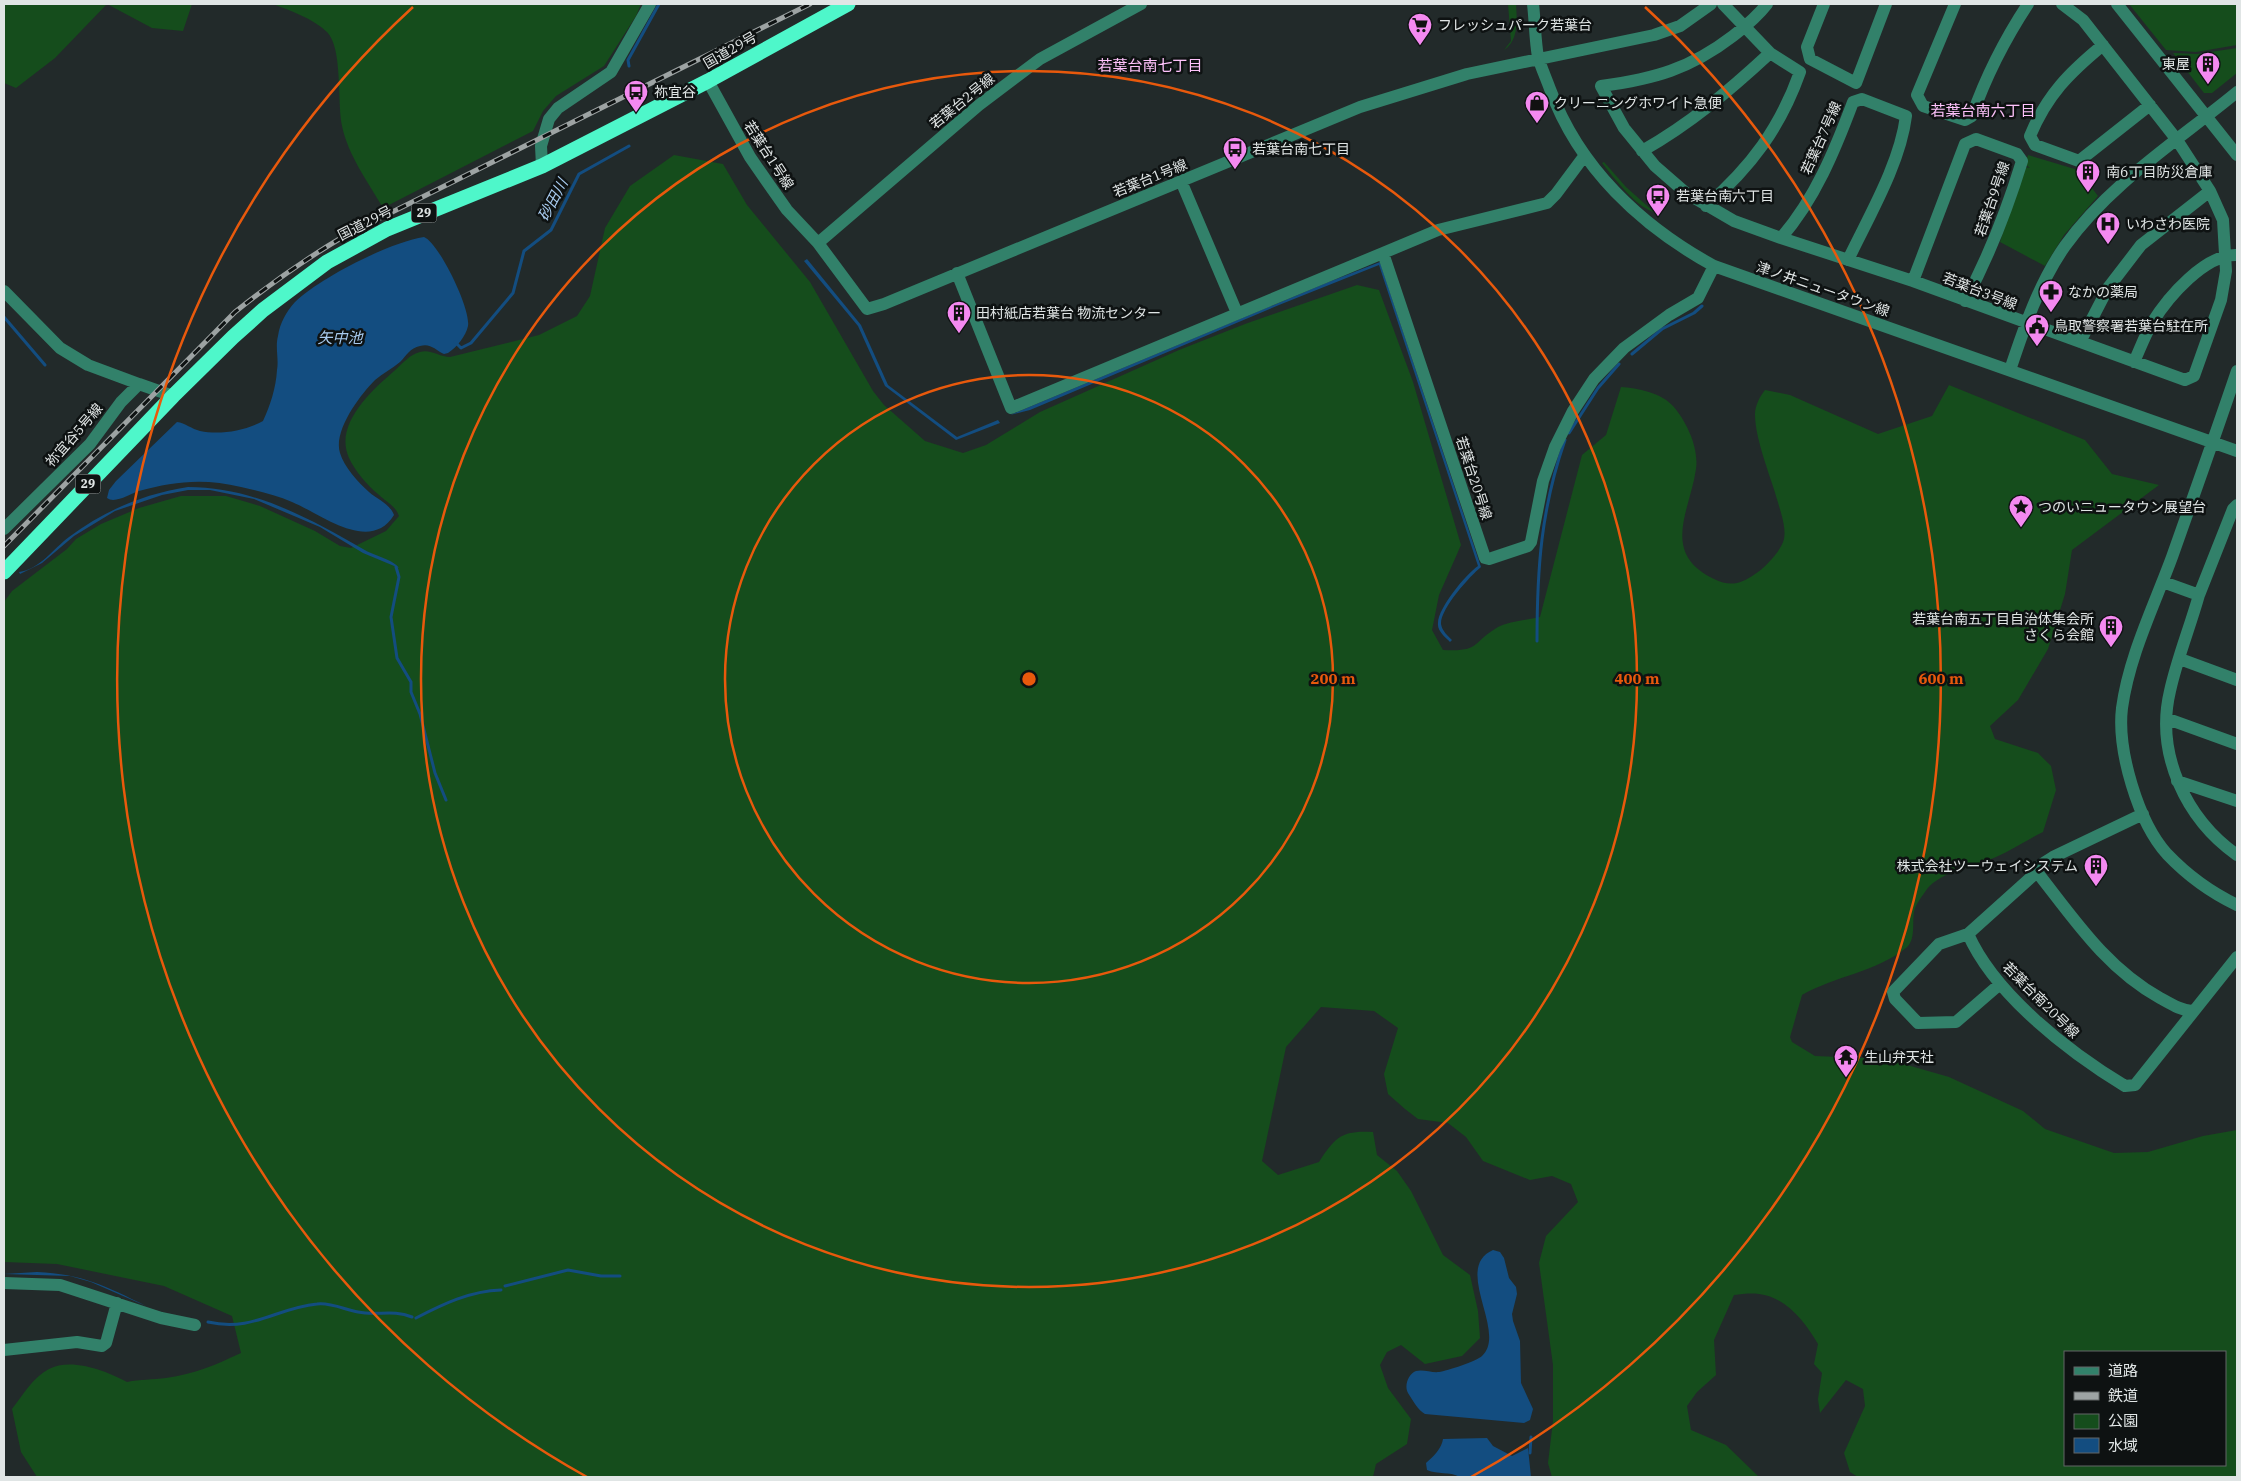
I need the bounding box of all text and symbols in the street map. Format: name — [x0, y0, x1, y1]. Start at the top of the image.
supermarket icon: フレッシュパーク若葉台 — [1407, 12, 1433, 46]
place label: フレッシュパーク若葉台 — [1438, 16, 1592, 34]
street label: 国道29号 — [700, 28, 760, 72]
building icon: 東屋 — [2195, 51, 2221, 85]
place label: 東屋 — [2162, 55, 2190, 73]
district label: 若葉台南七丁目 — [1097, 56, 1203, 75]
street label: 若葉台2号線 — [926, 69, 998, 133]
bus stop icon: 祢宜谷 — [623, 79, 649, 113]
place label: 祢宜谷 — [654, 83, 696, 101]
shop icon: クリーニングホワイト急便 — [1524, 90, 1550, 124]
place label: クリーニングホワイト急便 — [1554, 94, 1722, 112]
street label: 若葉台7号線 — [1797, 99, 1845, 177]
district label: 若葉台南六丁目 — [1930, 101, 2036, 120]
street label: 若葉台1号線 — [740, 117, 798, 193]
bus stop icon: 若葉台南七丁目 — [1222, 136, 1248, 170]
place label: 若葉台南七丁目 — [1252, 140, 1350, 158]
street label: 若葉台1号線 — [1110, 155, 1190, 201]
street label: 若葉台9号線 — [1971, 159, 2013, 239]
building icon: 南6丁目防災倉庫 — [2075, 159, 2101, 193]
place label: 南6丁目防災倉庫 — [2106, 163, 2212, 181]
water label: 砂田川 — [534, 174, 572, 224]
bus stop icon: 若葉台南六丁目 — [1645, 183, 1671, 217]
place label: 若葉台南六丁目 — [1676, 187, 1774, 205]
street label: 国道29号 — [335, 202, 395, 244]
road number: 29 — [412, 204, 436, 222]
hospital icon: いわさわ医院 — [2095, 211, 2121, 245]
place label: いわさわ医院 — [2126, 215, 2210, 233]
street label: 津ノ井ニュータウン線 — [1754, 258, 1892, 320]
street label: 若葉台3号線 — [1940, 269, 2020, 313]
pharmacy icon: なかの薬局 — [2038, 279, 2064, 313]
place label: なかの薬局 — [2068, 283, 2138, 301]
building icon: 田村紙店若葉台 物流センター — [946, 300, 972, 334]
place label: 田村紙店若葉台 物流センター — [976, 304, 1161, 322]
public building icon: 鳥取警察署若葉台駐在所 — [2024, 313, 2050, 347]
place label: 鳥取警察署若葉台駐在所 — [2054, 317, 2208, 335]
water label: 矢中池 — [317, 328, 364, 347]
street label: 祢宜谷5号線 — [41, 400, 107, 470]
street label: 若葉台20号線 — [1452, 434, 1496, 522]
road number: 29 — [76, 474, 100, 494]
place icon: つのいニュータウン展望台 — [2008, 494, 2034, 528]
place label: つのいニュータウン展望台 — [2038, 498, 2206, 516]
place label: 若葉台南五丁目自治体集会所 さくら会館 — [1912, 610, 2094, 644]
building icon: 若葉台南五丁目自治体集会所 さくら会館 — [2098, 614, 2124, 648]
text: 200 m — [1310, 669, 1356, 688]
text: 400 m — [1614, 669, 1660, 688]
text: 600 m — [1918, 669, 1964, 688]
centre of rings — [1020, 670, 1038, 688]
building icon: 株式会社ツーウェイシステム — [2083, 853, 2109, 887]
place label: 株式会社ツーウェイシステム — [1896, 857, 2078, 875]
street label: 若葉台南20号線 — [1999, 958, 2083, 1042]
temple icon: 生山弁天社 — [1833, 1044, 1859, 1078]
place label: 生山弁天社 — [1864, 1048, 1934, 1066]
legend — [2064, 1351, 2226, 1466]
text: 道路 — [2108, 1361, 2138, 1380]
text: 鉄道 — [2108, 1386, 2138, 1405]
text: 公園 — [2108, 1411, 2138, 1430]
text: 水域 — [2108, 1436, 2138, 1455]

